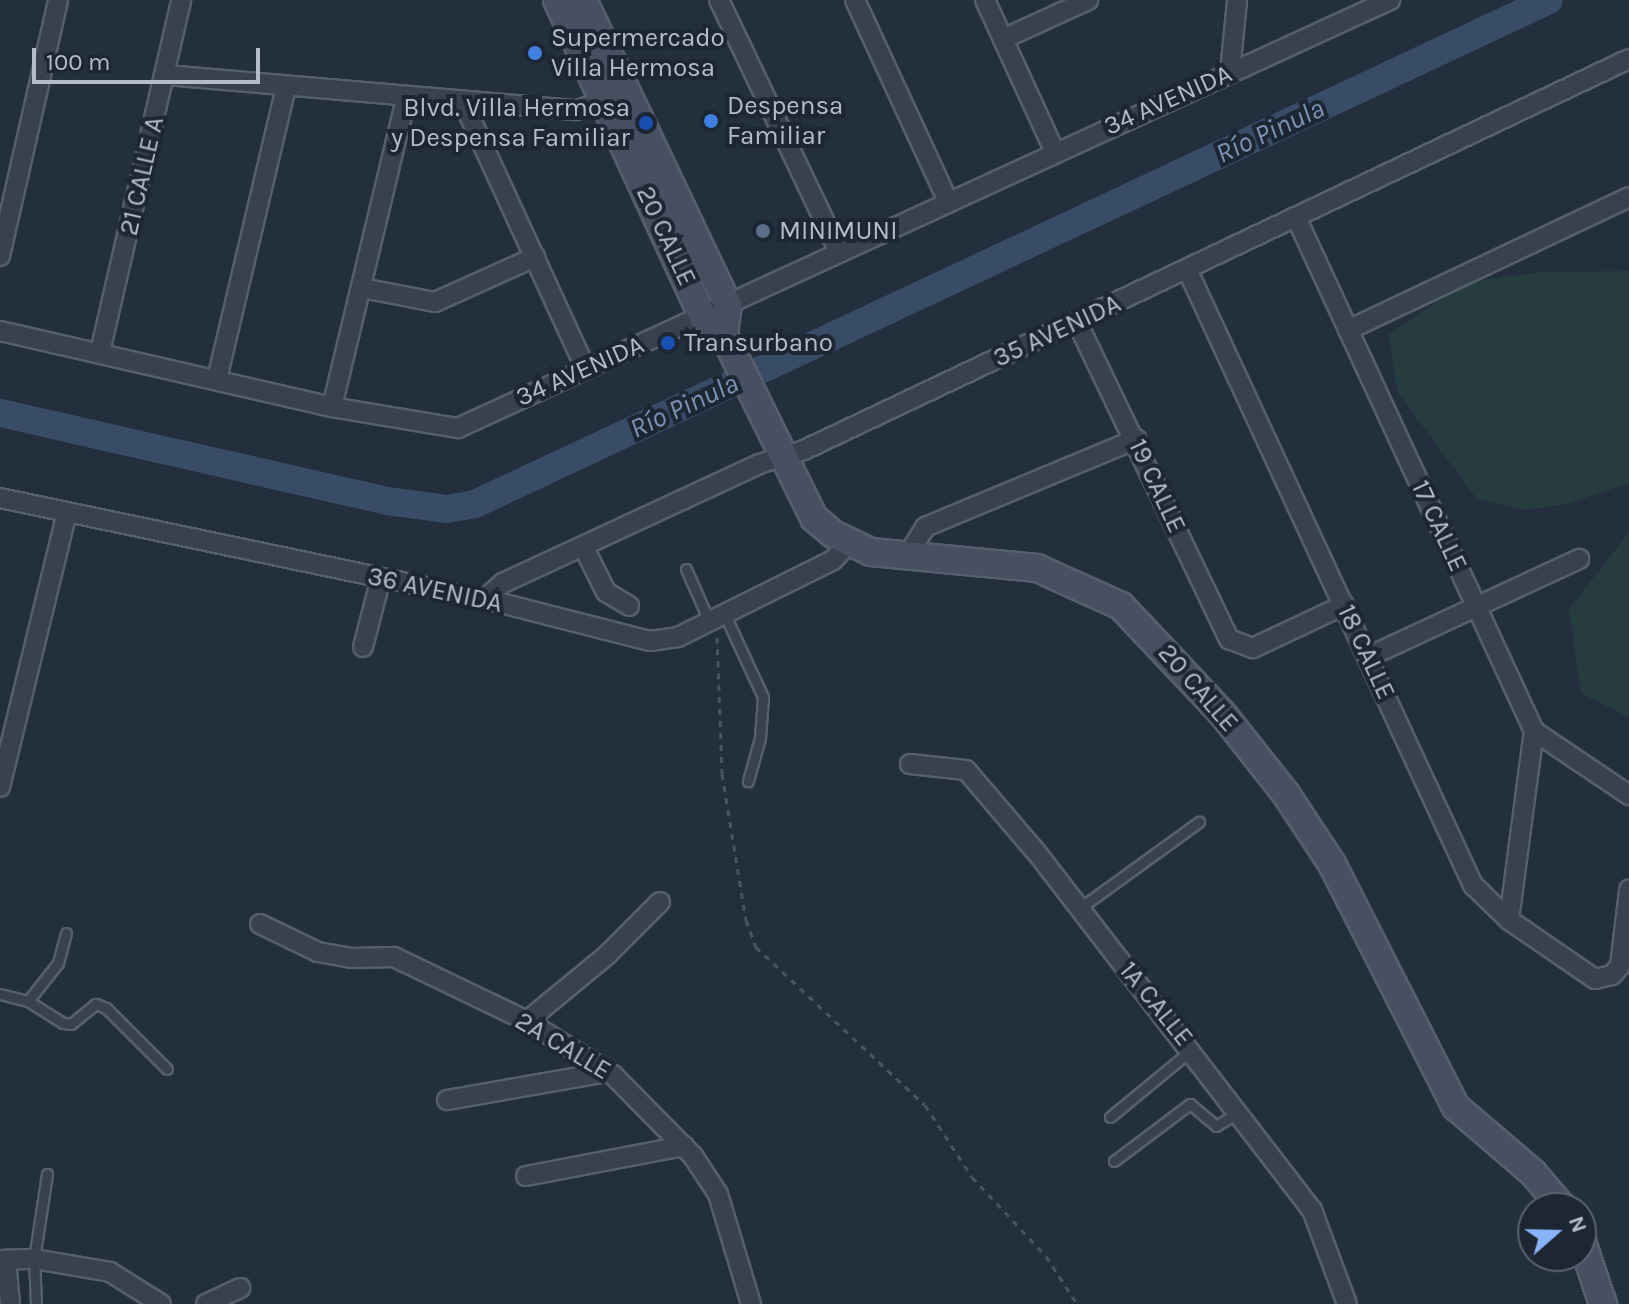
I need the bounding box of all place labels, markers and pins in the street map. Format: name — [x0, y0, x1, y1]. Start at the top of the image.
place label: Supermercado Villa Hermosa — [551, 22, 725, 84]
marker: Supermercado Villa Hermosa — [526, 44, 544, 62]
place label: Despensa Familiar — [727, 90, 843, 152]
place label: Blvd. Villa Hermosa y Despensa Familiar — [391, 92, 630, 154]
marker: Despensa Familiar — [702, 112, 720, 130]
marker: Blvd. Villa Hermosa y Despensa Familiar — [637, 114, 655, 132]
place label: MINIMUNI — [779, 215, 897, 247]
marker: MINIMUNI — [754, 222, 772, 240]
place label: Transurbano — [684, 327, 833, 359]
marker: Transurbano — [659, 334, 677, 352]

